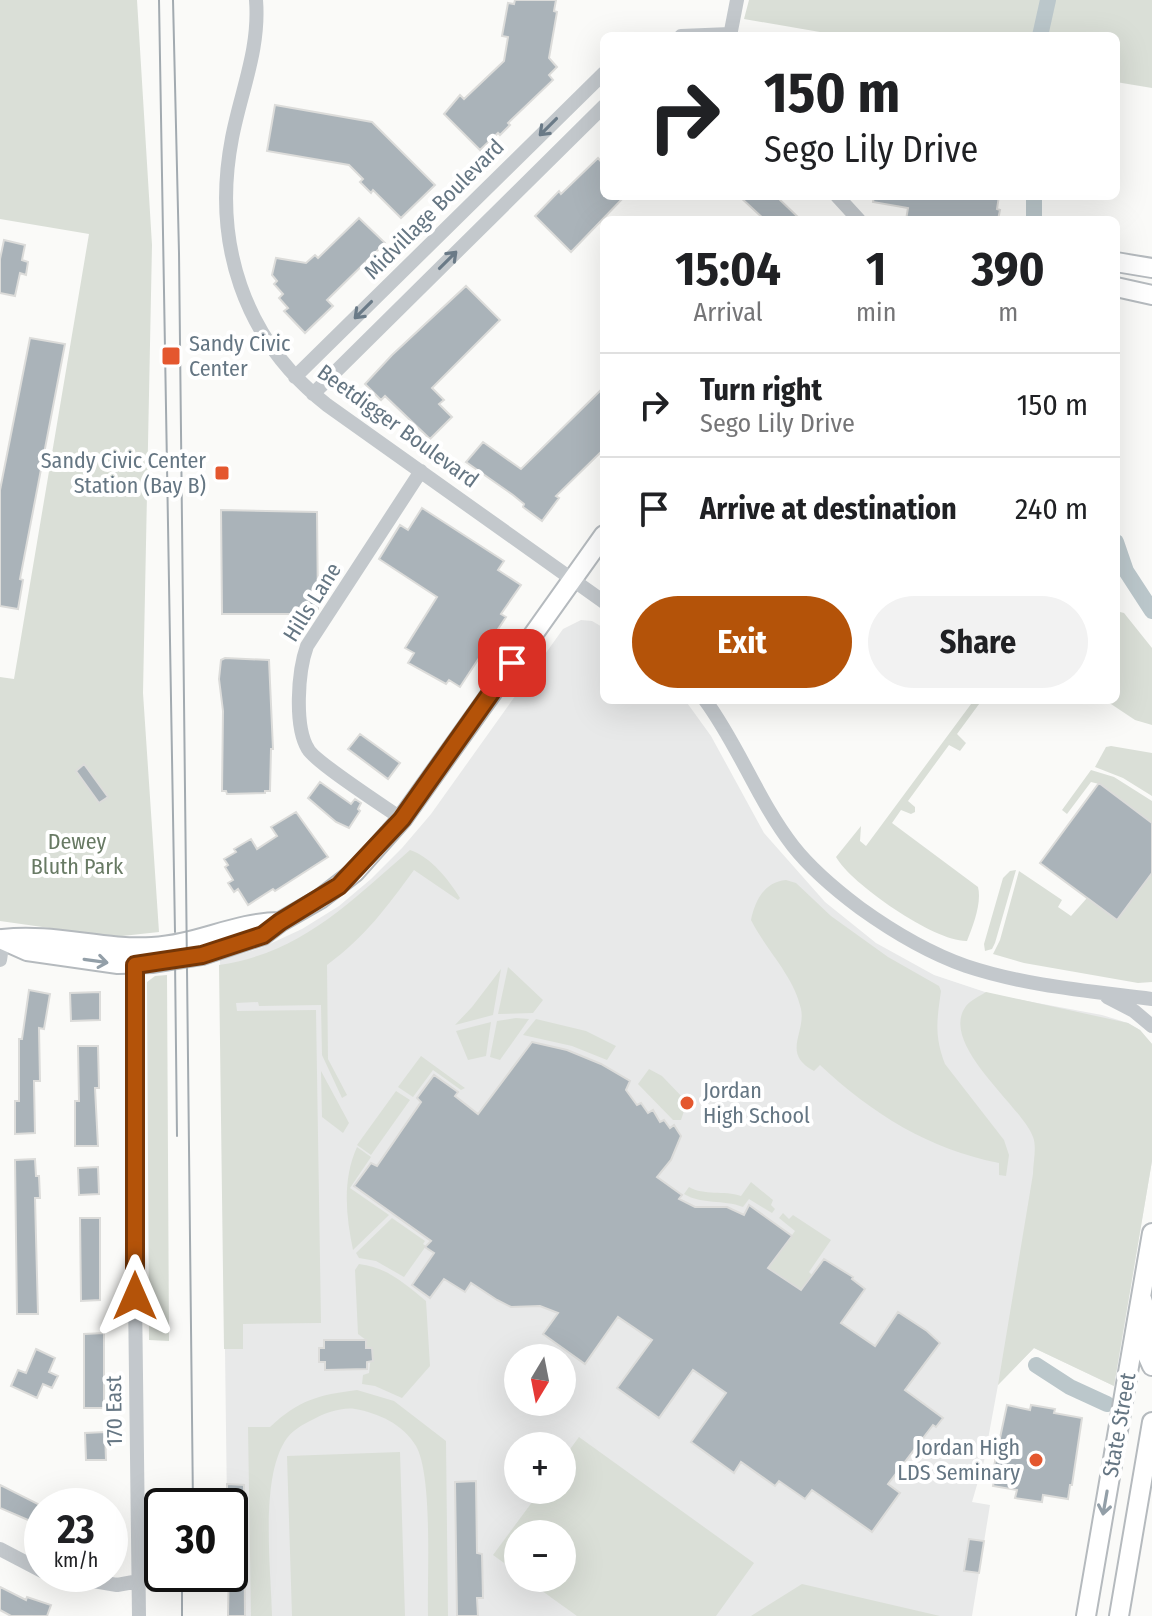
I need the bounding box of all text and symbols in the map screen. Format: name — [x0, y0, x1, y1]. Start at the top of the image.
text: 150 m — [764, 60, 900, 127]
icon: right — [632, 64, 736, 168]
one-way arrow — [539, 117, 558, 136]
text: Sego Lily Drive — [764, 128, 978, 172]
street label: Midvillage Boulevard — [358, 133, 510, 285]
text: 15:04 — [675, 240, 781, 298]
text: 1 — [866, 240, 886, 298]
text: 390 — [972, 240, 1045, 298]
one-way arrow — [438, 251, 458, 270]
text: Arrival — [694, 297, 763, 328]
text: min — [856, 297, 896, 328]
text: m — [998, 297, 1018, 328]
one-way arrow — [354, 300, 373, 319]
place label: Sandy Civic Center — [189, 330, 291, 382]
marker: Sandy Civic Center — [160, 345, 182, 367]
street label: Beetdigger Boulevard — [312, 358, 484, 494]
text: Turn right — [700, 372, 822, 408]
icon: right — [632, 383, 676, 427]
text: 150 m — [1017, 387, 1088, 423]
text: Sego Lily Drive — [700, 408, 855, 439]
place label: Sandy Civic Center Station (Bay B) — [41, 447, 206, 499]
marker: Sandy Civic Center Station (Bay B) — [213, 464, 231, 482]
icon: arrive — [632, 487, 676, 531]
text: Arrive at destination — [700, 491, 957, 527]
text: 240 m — [1015, 491, 1088, 527]
street label: Hills Lane — [277, 558, 347, 646]
button: Exit — [632, 596, 852, 688]
button: Share — [868, 596, 1088, 688]
pin — [478, 629, 546, 697]
icon: arrive — [490, 641, 534, 685]
park label: Dewey Bluth Park — [31, 828, 124, 880]
one-way arrow — [82, 954, 108, 969]
place label: Jordan High School — [703, 1077, 810, 1129]
marker: Jordan High School — [678, 1094, 696, 1112]
position arrow — [93, 1254, 177, 1338]
north arrow — [504, 1344, 576, 1416]
map controls — [504, 1344, 576, 1592]
street label: State Street — [1097, 1370, 1142, 1479]
street label: 170 East — [100, 1374, 128, 1447]
button: + — [504, 1432, 576, 1504]
place label: Jordan High LDS Seminary — [897, 1434, 1020, 1486]
marker: Jordan High LDS Seminary — [1027, 1451, 1045, 1469]
speed limit sign: 30 — [144, 1488, 248, 1592]
one-way arrow — [1097, 1490, 1112, 1516]
text: 23 — [57, 1506, 95, 1554]
button: − — [504, 1520, 576, 1592]
text: km/h — [54, 1548, 98, 1572]

